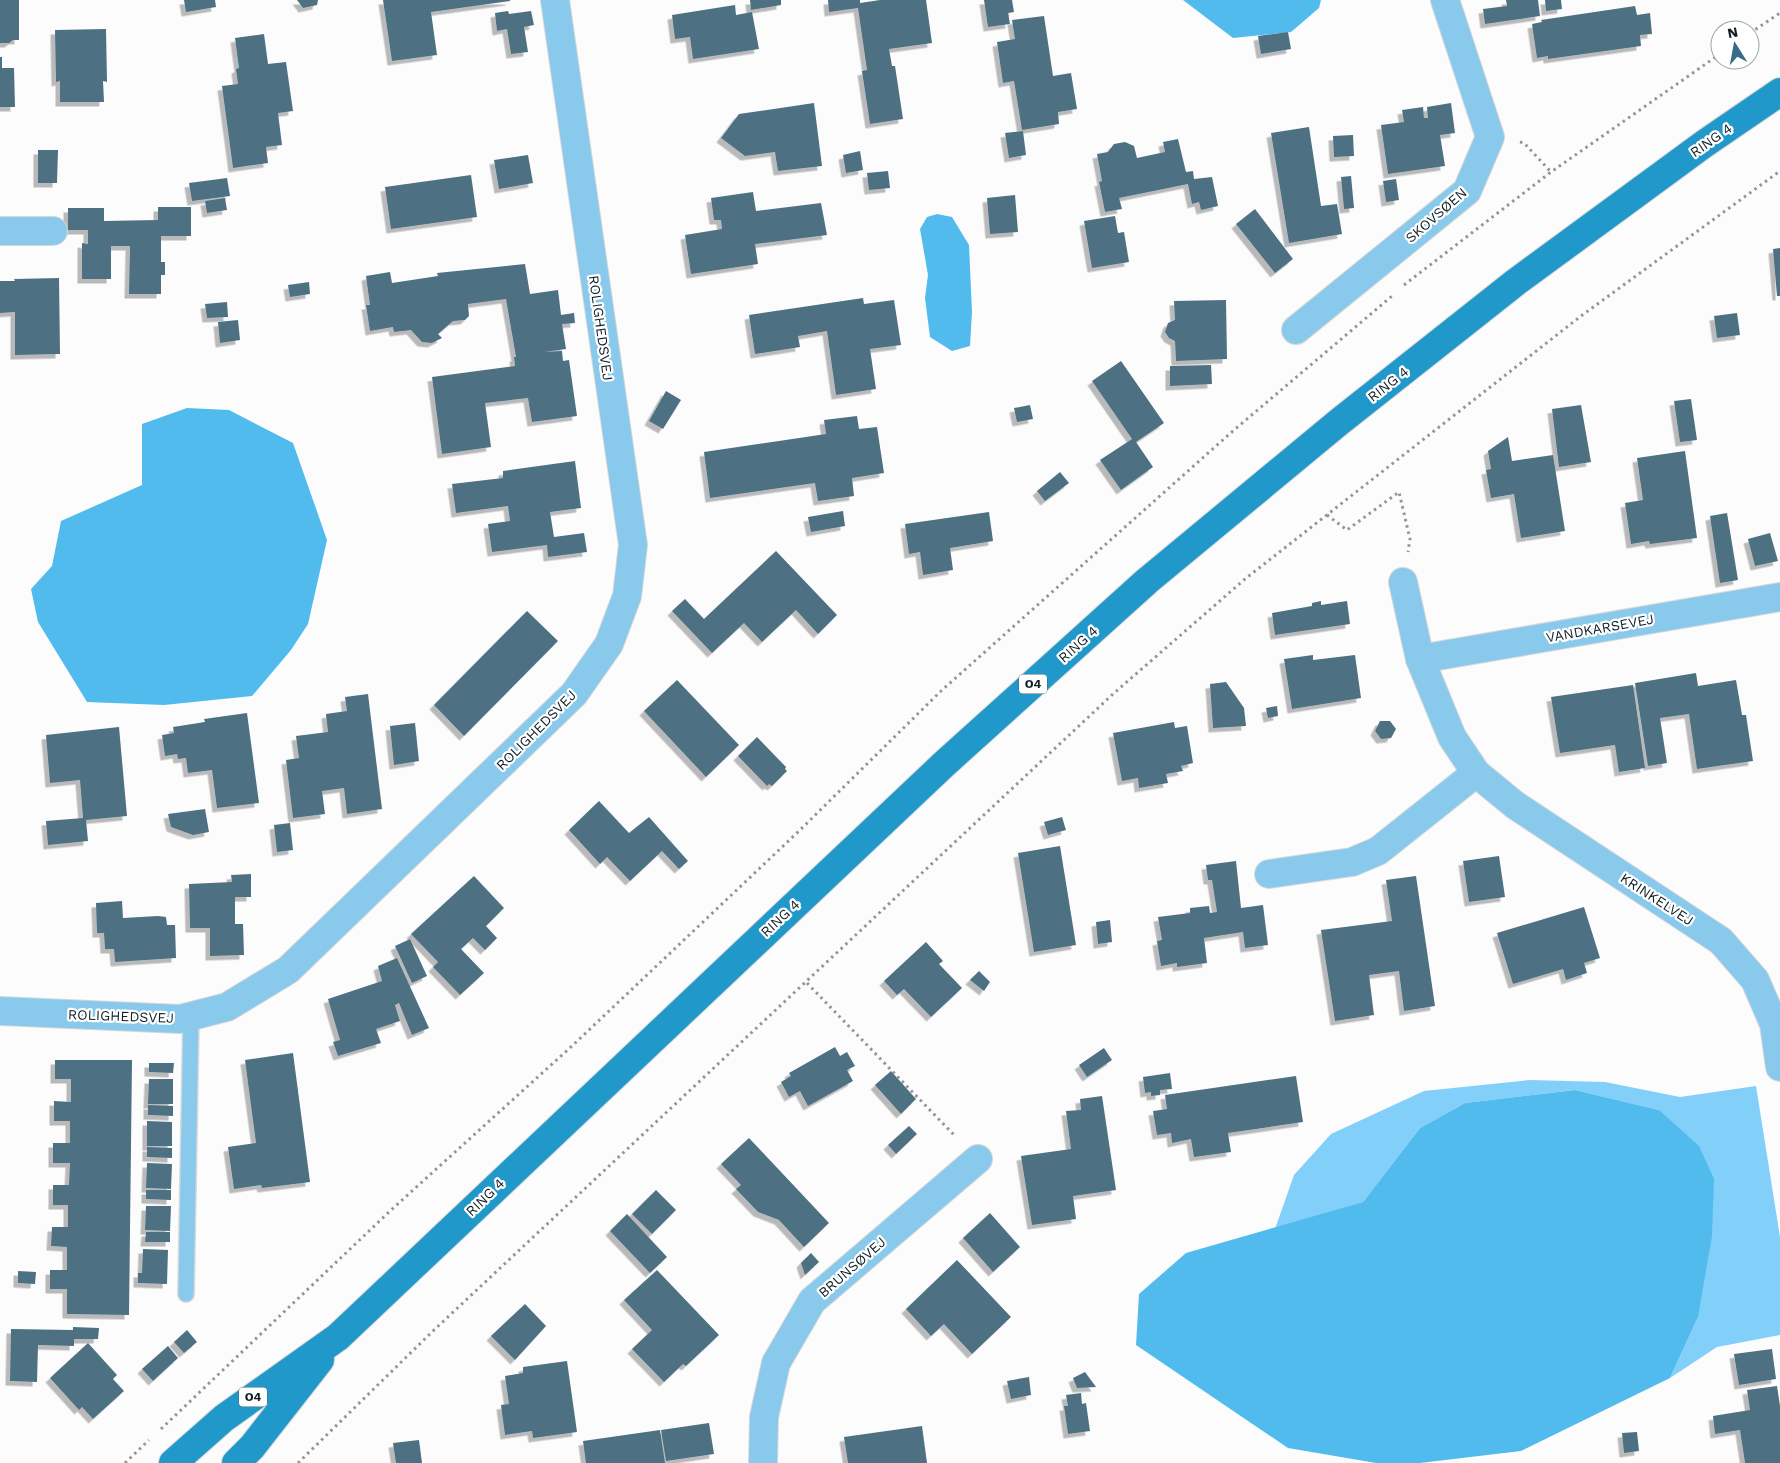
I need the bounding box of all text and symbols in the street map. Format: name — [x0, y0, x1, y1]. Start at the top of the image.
north arrow — [1710, 20, 1760, 70]
text: N — [1726, 23, 1739, 41]
street label: RING 4 — [1687, 120, 1735, 160]
street label: SKOVSØEN — [1402, 184, 1470, 246]
street label: ROLIGHEDSVEJ — [586, 274, 616, 382]
street label: RING 4 — [1364, 363, 1412, 405]
street label: VANDKARSEVEJ — [1545, 611, 1655, 645]
street label: RING 4 — [1055, 622, 1101, 666]
road number: O4 — [1019, 674, 1047, 694]
street label: ROLIGHEDSVEJ — [493, 687, 579, 773]
street label: KRINKELVEJ — [1618, 869, 1696, 929]
street label: RING 4 — [757, 896, 803, 940]
street label: ROLIGHEDSVEJ — [68, 1006, 174, 1026]
street label: RING 4 — [462, 1175, 508, 1219]
street label: BRUNSØVEJ — [815, 1234, 889, 1300]
road number: O4 — [239, 1388, 267, 1406]

